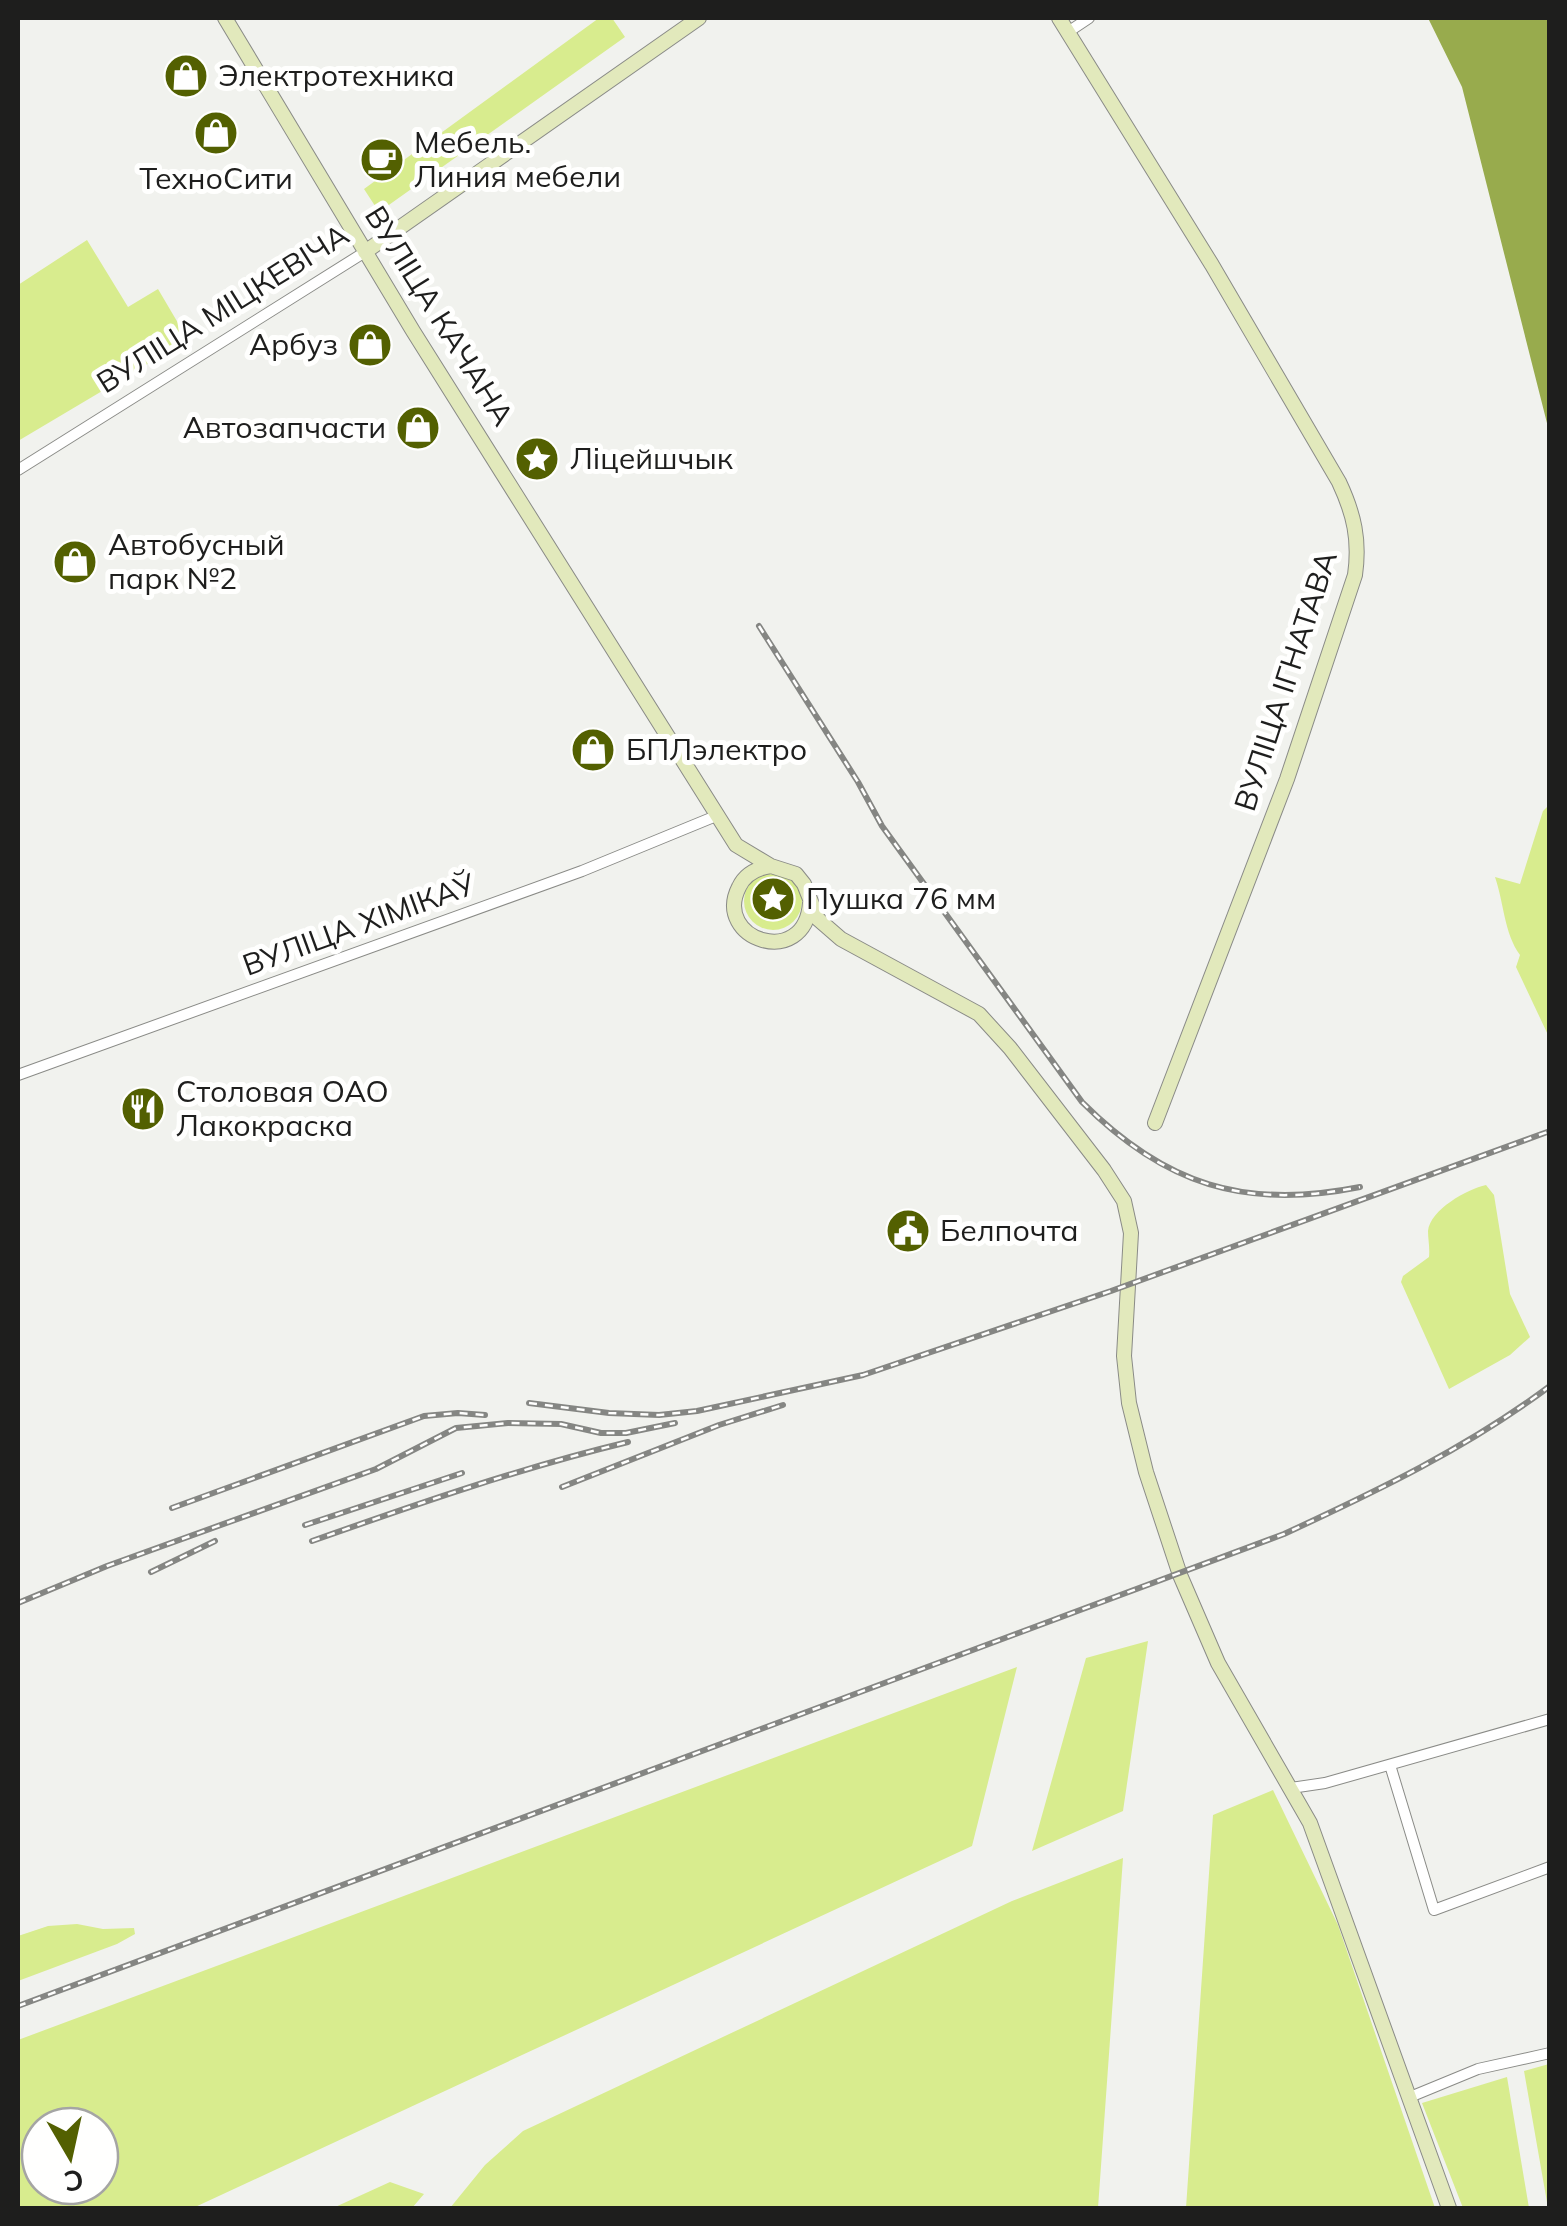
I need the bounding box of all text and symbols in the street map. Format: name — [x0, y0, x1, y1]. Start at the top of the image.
shop icon: Электротехника — [163, 53, 209, 99]
place label: Электротехника — [218, 56, 455, 94]
shop icon: ТехноСити — [193, 110, 239, 156]
place label: Мебель. Линия мебели — [414, 123, 621, 195]
cafe icon: Мебель. Линия мебели — [359, 137, 405, 183]
place label: ТехноСити — [139, 159, 293, 197]
street label: ВУЛІЦА КАЧАНА — [357, 199, 523, 432]
street label: ВУЛІЦА МІЦКЕВІЧА — [89, 215, 355, 401]
shop icon: Арбуз — [347, 322, 393, 368]
place label: Арбуз — [249, 325, 338, 363]
shop icon: Автозапчасти — [395, 405, 441, 451]
place label: Автозапчасти — [183, 408, 386, 446]
place icon: Ліцейшчык — [514, 436, 560, 482]
place label: Ліцейшчык — [570, 439, 734, 477]
place label: Автобусный парк №2 — [108, 525, 285, 597]
shop icon: Автобусный парк №2 — [52, 539, 98, 585]
street label: ВУЛІЦА ІГНАТАВА — [1225, 546, 1345, 815]
shop icon: БПЛэлектро — [570, 727, 616, 773]
place label: БПЛэлектро — [626, 730, 807, 768]
street label: ВУЛІЦА ХІМІКАЎ — [237, 864, 480, 984]
place icon: Пушка 76 мм — [750, 876, 796, 922]
place label: Пушка 76 мм — [806, 879, 996, 917]
place label: Столовая ОАО Лакокраска — [176, 1072, 389, 1144]
restaurant icon: Столовая ОАО Лакокраска — [120, 1086, 166, 1132]
public building icon: Белпочта — [885, 1208, 931, 1254]
place label: Белпочта — [940, 1211, 1079, 1249]
north arrow — [20, 2106, 120, 2206]
text: С — [62, 2162, 86, 2200]

